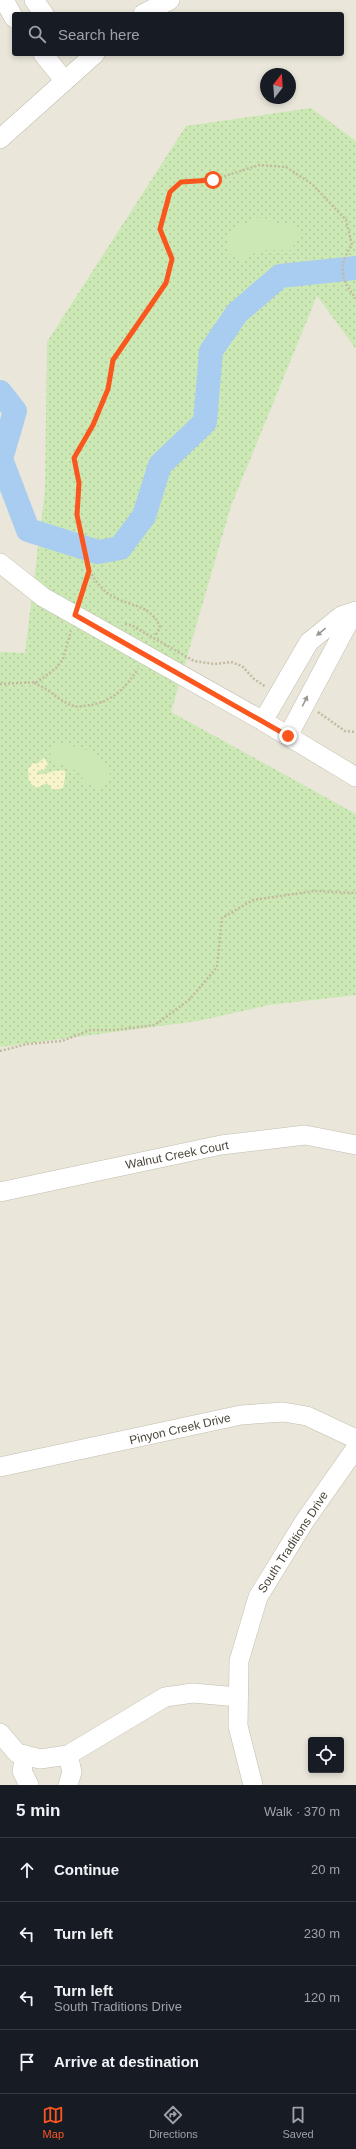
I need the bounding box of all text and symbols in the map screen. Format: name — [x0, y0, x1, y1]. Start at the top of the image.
search box — [12, 12, 344, 56]
icon: search — [26, 23, 48, 45]
text: Search here — [58, 26, 140, 43]
north arrow — [260, 68, 296, 104]
route start — [204, 171, 222, 189]
one-way arrow — [315, 628, 326, 637]
one-way arrow — [302, 695, 309, 707]
route end — [279, 727, 297, 745]
street label: Walnut Creek Court — [124, 1138, 230, 1172]
street label: Pinyon Creek Drive — [128, 1410, 232, 1447]
street label: South Traditions Drive — [255, 1488, 331, 1595]
map controls — [308, 1737, 344, 1773]
button: locate — [308, 1737, 344, 1773]
text: 5 min — [16, 1801, 60, 1820]
text: Walk · 370 m — [264, 1804, 340, 1819]
icon: ahead — [16, 1859, 38, 1881]
text: Continue — [54, 1861, 119, 1878]
text: 20 m — [311, 1862, 340, 1877]
icon: left — [16, 1923, 38, 1945]
text: Turn left — [54, 1925, 113, 1942]
text: 230 m — [304, 1926, 340, 1941]
text: Turn left — [54, 1982, 113, 1999]
icon: left — [16, 1987, 38, 2009]
text: 120 m — [304, 1990, 340, 2005]
text: South Traditions Drive — [54, 1999, 182, 2014]
icon: arrive — [16, 2051, 38, 2073]
text: Arrive at destination — [54, 2053, 199, 2070]
tab: Map — [42, 2104, 64, 2140]
tab: Directions — [149, 2104, 198, 2140]
tab: Saved — [282, 2104, 314, 2140]

